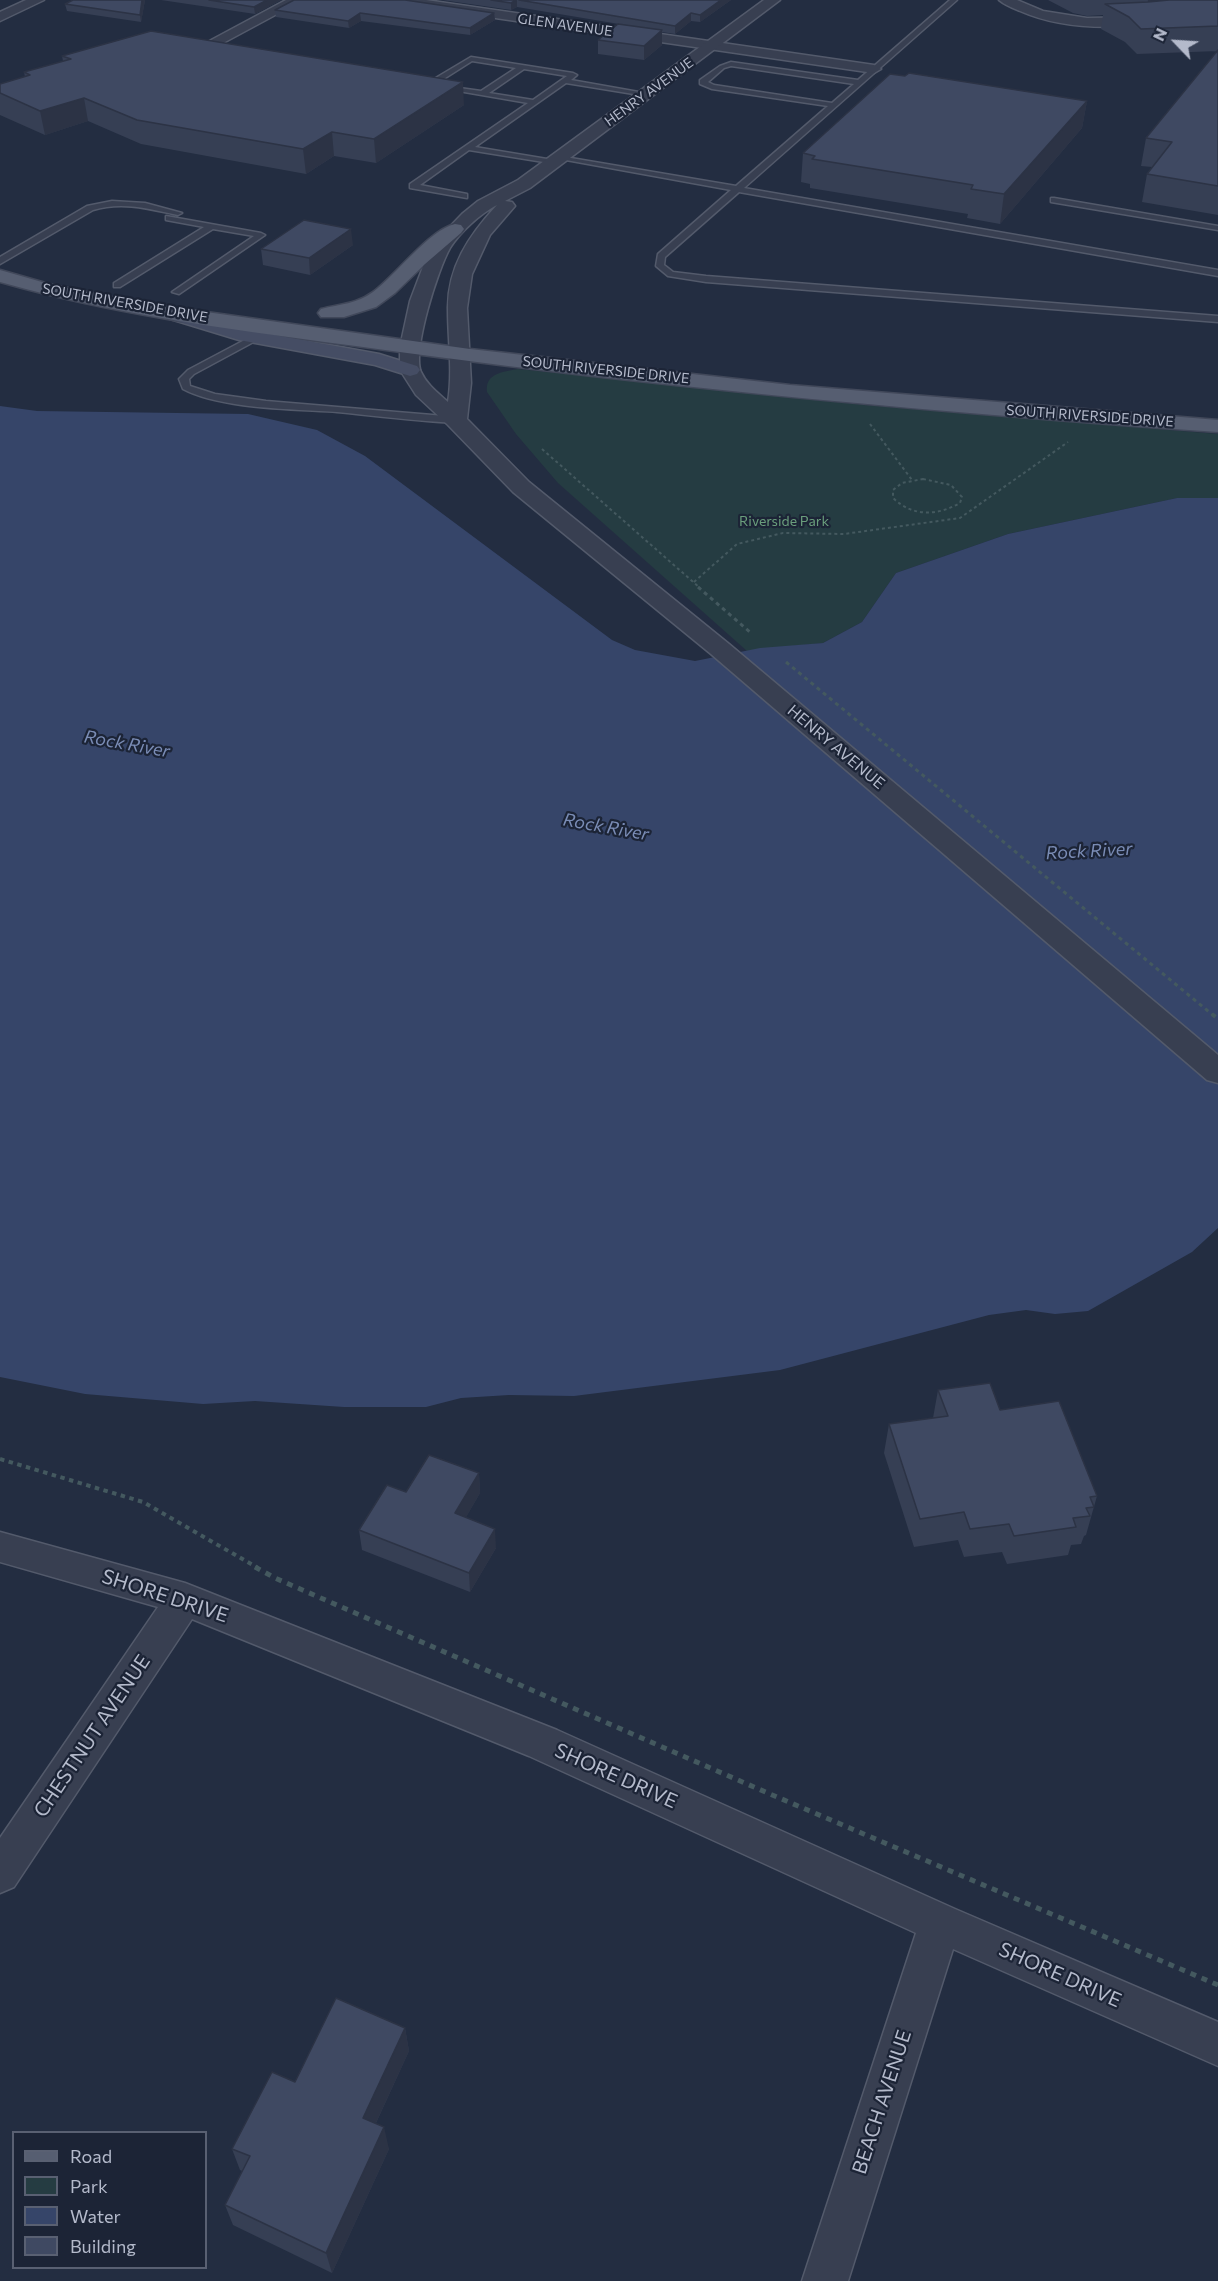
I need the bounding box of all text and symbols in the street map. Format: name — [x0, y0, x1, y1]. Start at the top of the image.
street label: GLEN AVENUE — [517, 10, 613, 40]
north arrow — [1146, 12, 1206, 72]
text: N — [1148, 25, 1170, 44]
street label: HENRY AVENUE — [601, 54, 697, 130]
street label: SOUTH RIVERSIDE DRIVE — [41, 280, 209, 326]
street label: SOUTH RIVERSIDE DRIVE — [522, 353, 690, 387]
street label: SOUTH RIVERSIDE DRIVE — [1006, 402, 1174, 430]
park label: Riverside Park — [739, 513, 829, 529]
street label: HENRY AVENUE — [784, 701, 888, 793]
water label: Rock River — [82, 726, 172, 762]
water label: Rock River — [561, 809, 651, 845]
water label: Rock River — [1045, 838, 1133, 864]
street label: SHORE DRIVE — [99, 1564, 231, 1628]
street label: CHESTNUT AVENUE — [29, 1650, 155, 1822]
street label: SHORE DRIVE — [551, 1738, 681, 1814]
street label: SHORE DRIVE — [995, 1937, 1125, 2013]
street label: BEACH AVENUE — [847, 2027, 917, 2177]
legend — [12, 2131, 207, 2269]
text: Road — [70, 2145, 112, 2167]
text: Park — [70, 2175, 108, 2197]
text: Water — [70, 2205, 121, 2227]
text: Building — [70, 2235, 136, 2257]

